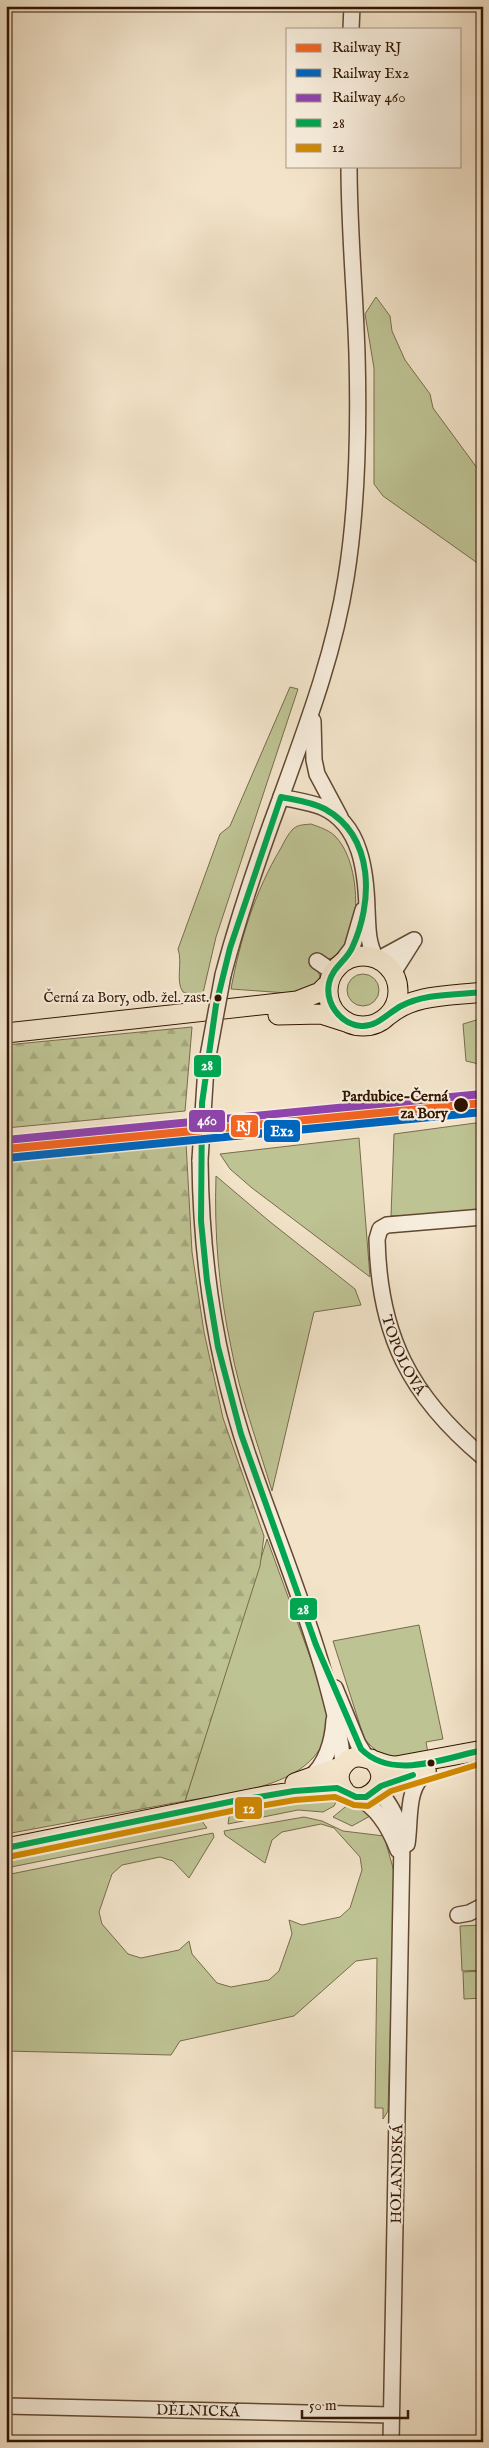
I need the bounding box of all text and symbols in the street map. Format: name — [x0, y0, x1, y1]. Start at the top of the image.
legend — [286, 28, 462, 168]
text: Railway RJ — [332, 38, 402, 57]
text: Railway Ex2 — [332, 64, 409, 83]
text: Railway 460 — [332, 88, 406, 107]
text: 28 — [332, 114, 345, 133]
text: 12 — [332, 138, 345, 157]
place label: Černá za Bory, odb. žel. zast. — [44, 988, 209, 1007]
marker: Černá za Bory, odb. žel. zast. — [213, 993, 223, 1003]
line badge: 28 — [193, 1054, 222, 1078]
text: 28 — [201, 1057, 214, 1075]
place label: Pardubice-Černá za Bory — [342, 1087, 449, 1123]
marker: Pardubice-Černá za Bory — [452, 1096, 470, 1114]
line badge: 460 — [188, 1109, 226, 1133]
text: 460 — [197, 1112, 217, 1130]
line badge: RJ — [230, 1114, 259, 1138]
text: RJ — [236, 1118, 252, 1136]
line badge: Ex2 — [263, 1119, 301, 1143]
text: Ex2 — [270, 1123, 294, 1141]
street label: TOPOLOVÁ — [377, 1313, 431, 1399]
line badge: 28 — [289, 1597, 318, 1621]
text: 28 — [297, 1601, 310, 1619]
unlabelled marker — [426, 1758, 436, 1768]
line badge: 12 — [234, 1796, 263, 1820]
text: 12 — [243, 1800, 255, 1818]
street label: HOLANDSKÁ — [387, 2123, 407, 2224]
scale bar — [302, 2388, 408, 2420]
text: 50 m — [309, 2396, 337, 2415]
street label: DĚLNICKÁ — [156, 2400, 241, 2421]

